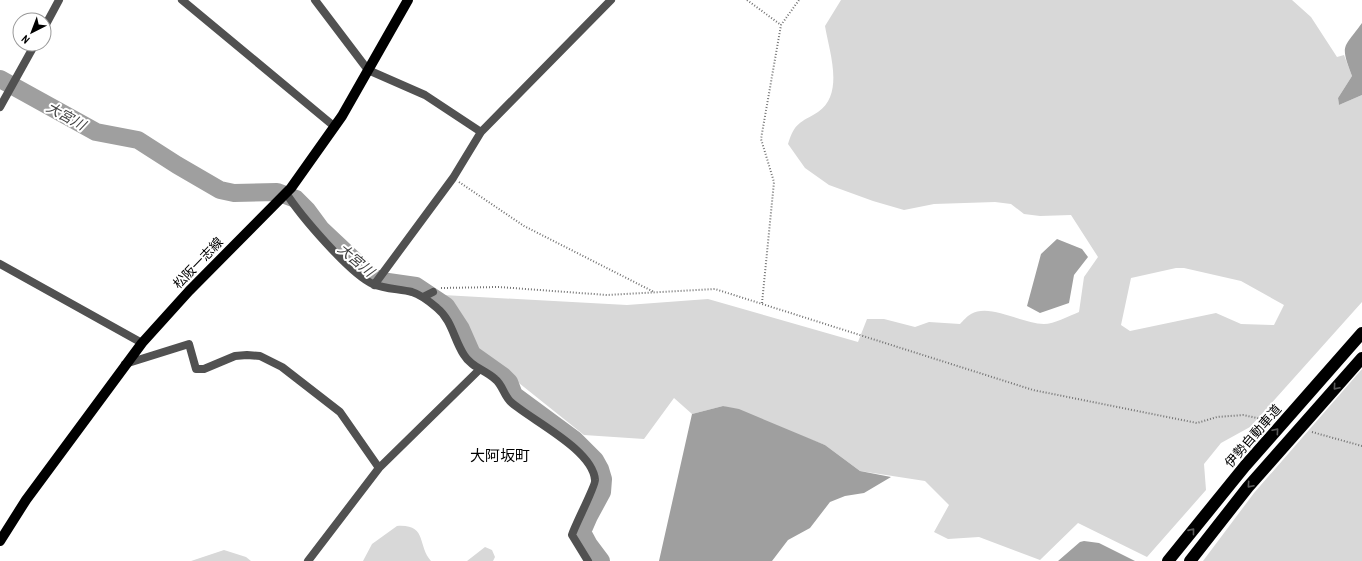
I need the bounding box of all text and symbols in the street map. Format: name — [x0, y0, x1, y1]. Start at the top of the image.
north arrow — [12, 12, 52, 52]
text: N — [18, 32, 32, 47]
water label: 大宮川 — [43, 98, 90, 135]
street label: 松阪一志線 — [169, 234, 227, 292]
water label: 大宮川 — [334, 240, 379, 282]
one-way arrow — [1334, 382, 1341, 390]
street label: 伊勢自動車道 — [1221, 401, 1285, 471]
one-way arrow — [1271, 428, 1278, 436]
district label: 大阿坂町 — [470, 445, 530, 466]
one-way arrow — [1248, 480, 1255, 487]
one-way arrow — [1188, 528, 1195, 535]

